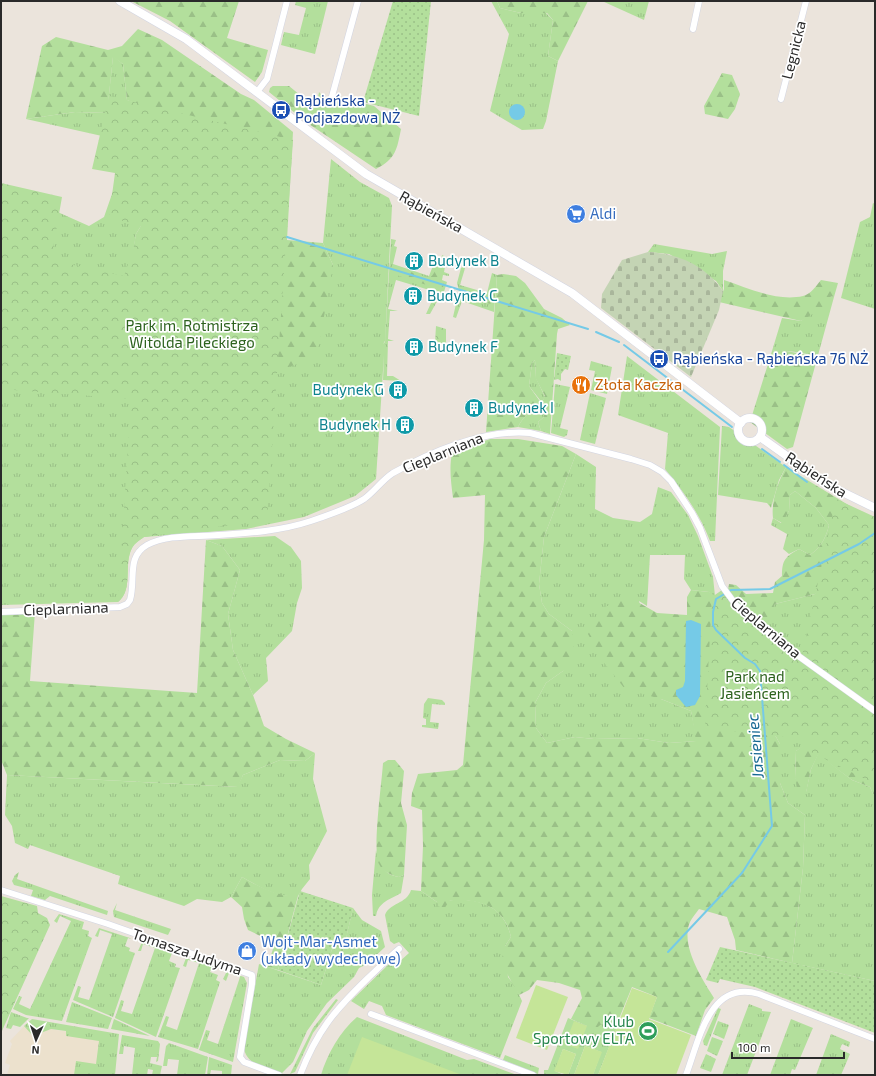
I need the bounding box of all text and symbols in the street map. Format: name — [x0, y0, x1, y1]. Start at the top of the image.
street label: Legnicka — [777, 19, 809, 81]
place label: Rąbieńska - Podjazdowa NŻ — [295, 91, 401, 127]
bus stop icon: Rąbieńska - Podjazdowa NŻ — [270, 99, 292, 121]
street label: Rąbieńska — [396, 186, 466, 236]
supermarket icon: Aldi — [565, 203, 587, 225]
place label: Aldi — [590, 204, 616, 222]
building icon: Budynek B — [403, 250, 425, 272]
place label: Budynek B — [428, 251, 499, 269]
building icon: Budynek C — [402, 285, 424, 307]
place label: Budynek C — [427, 286, 498, 304]
park label: Park im. Rotmistrza Witolda Pileckiego — [125, 316, 259, 351]
building icon: Budynek F — [403, 336, 425, 358]
place label: Budynek F — [428, 337, 498, 355]
bus stop icon: Rąbieńska - Rąbieńska 76 NŻ — [648, 348, 670, 370]
place label: Rąbieńska - Rąbieńska 76 NŻ — [673, 349, 869, 367]
restaurant icon: Złota Kaczka — [570, 374, 592, 396]
place label: Złota Kaczka — [595, 375, 682, 393]
building icon: Budynek G — [387, 379, 409, 401]
place label: Budynek G — [313, 380, 384, 398]
building icon: Budynek I — [463, 397, 485, 419]
place label: Budynek I — [488, 398, 554, 416]
building icon: Budynek H — [394, 414, 416, 436]
place label: Budynek H — [319, 415, 391, 433]
street label: Cieplarniana — [400, 428, 486, 476]
street label: Rąbieńska — [782, 448, 851, 501]
street label: Cieplarniana — [728, 593, 805, 662]
street label: Cieplarniana — [23, 598, 109, 618]
park label: Park nad Jasieńcem — [720, 667, 790, 702]
water label: Jasieniec — [742, 713, 767, 780]
street label: Tomasza Judyma — [130, 924, 245, 978]
place label: Wojt-Mar-Asmet (układy wydechowe) — [261, 932, 401, 967]
shop icon: Wojt-Mar-Asmet (układy wydechowe) — [236, 940, 258, 962]
place label: Klub Sportowy ELTA — [533, 1012, 635, 1047]
north arrow — [16, 1020, 56, 1060]
sports icon: Klub Sportowy ELTA — [637, 1020, 659, 1042]
scale bar — [732, 1034, 844, 1060]
text: 100 m — [738, 1040, 770, 1054]
text: N — [31, 1044, 40, 1057]

